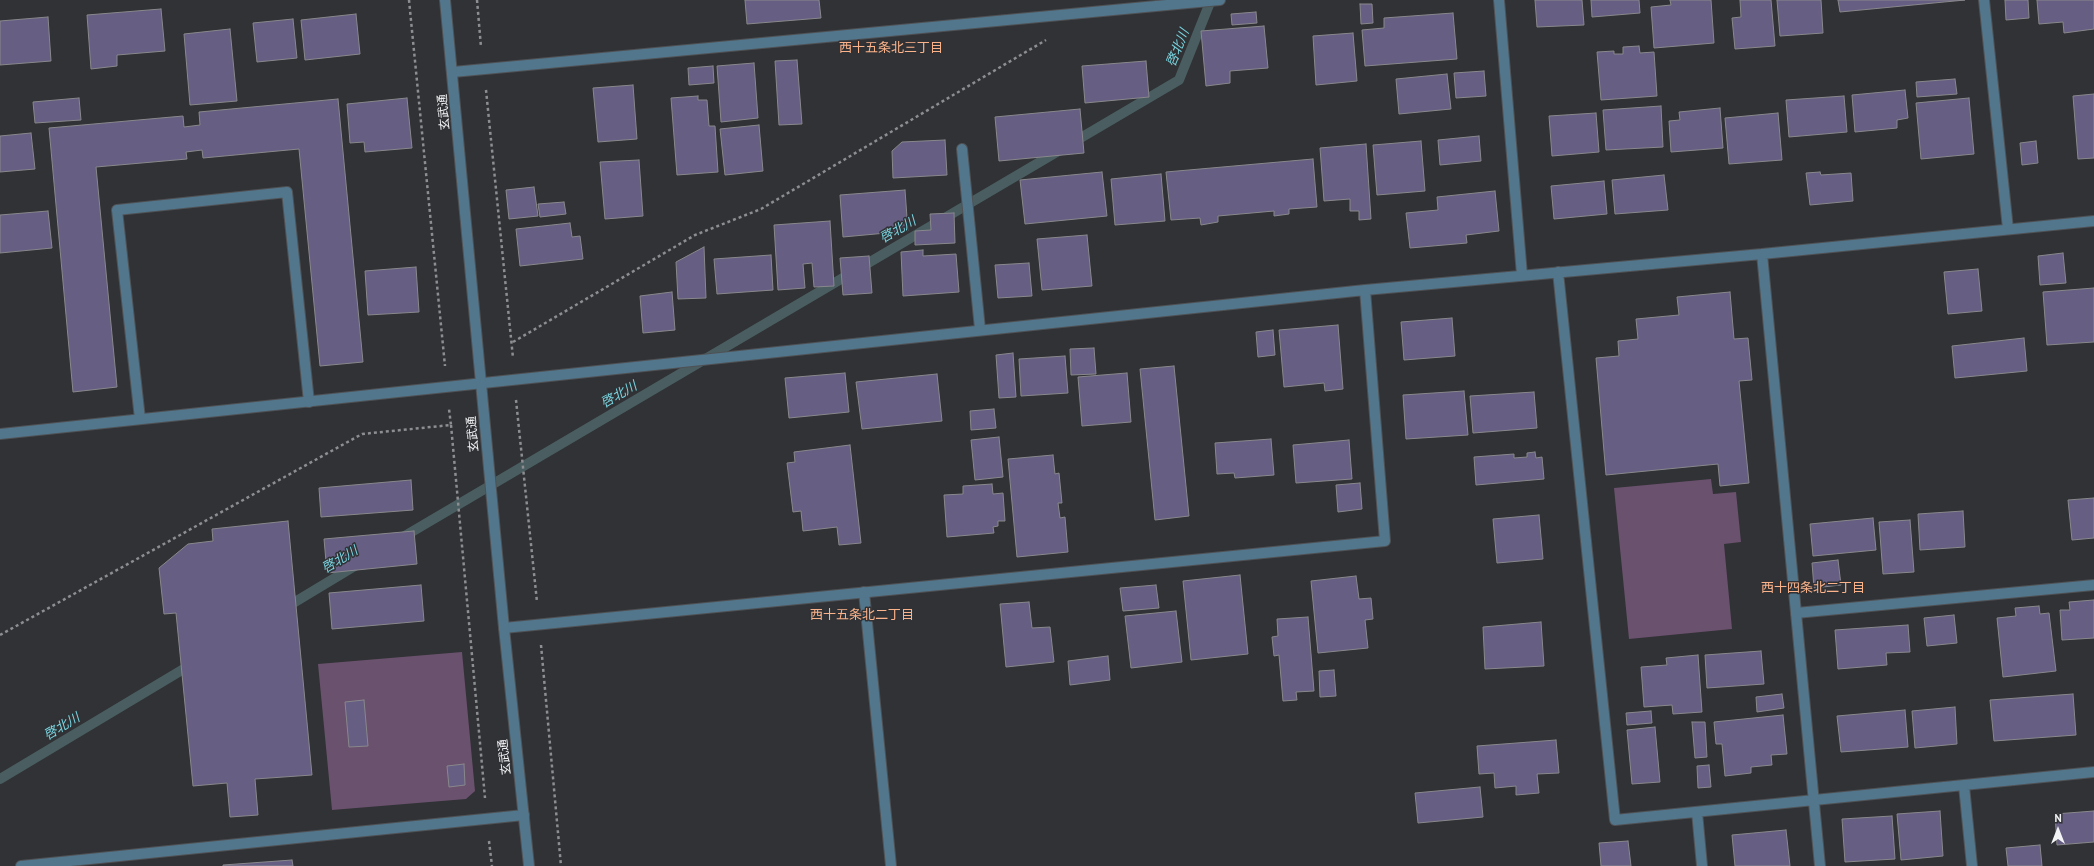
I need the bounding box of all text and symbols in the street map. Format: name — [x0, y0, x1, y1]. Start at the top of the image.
water label: 啓北川 — [1163, 27, 1193, 69]
district label: 西十五条北三丁目 — [839, 40, 943, 56]
street label: 玄武通 — [435, 93, 453, 131]
water label: 啓北川 — [877, 213, 919, 247]
water label: 啓北川 — [598, 378, 640, 412]
street label: 玄武通 — [464, 415, 482, 453]
water label: 啓北川 — [319, 543, 361, 577]
district label: 西十四条北二丁目 — [1761, 580, 1865, 596]
district label: 西十五条北二丁目 — [810, 607, 914, 623]
water label: 啓北川 — [41, 710, 83, 744]
street label: 玄武通 — [496, 738, 514, 776]
north arrow — [2038, 810, 2078, 850]
text: N — [2054, 811, 2062, 825]

